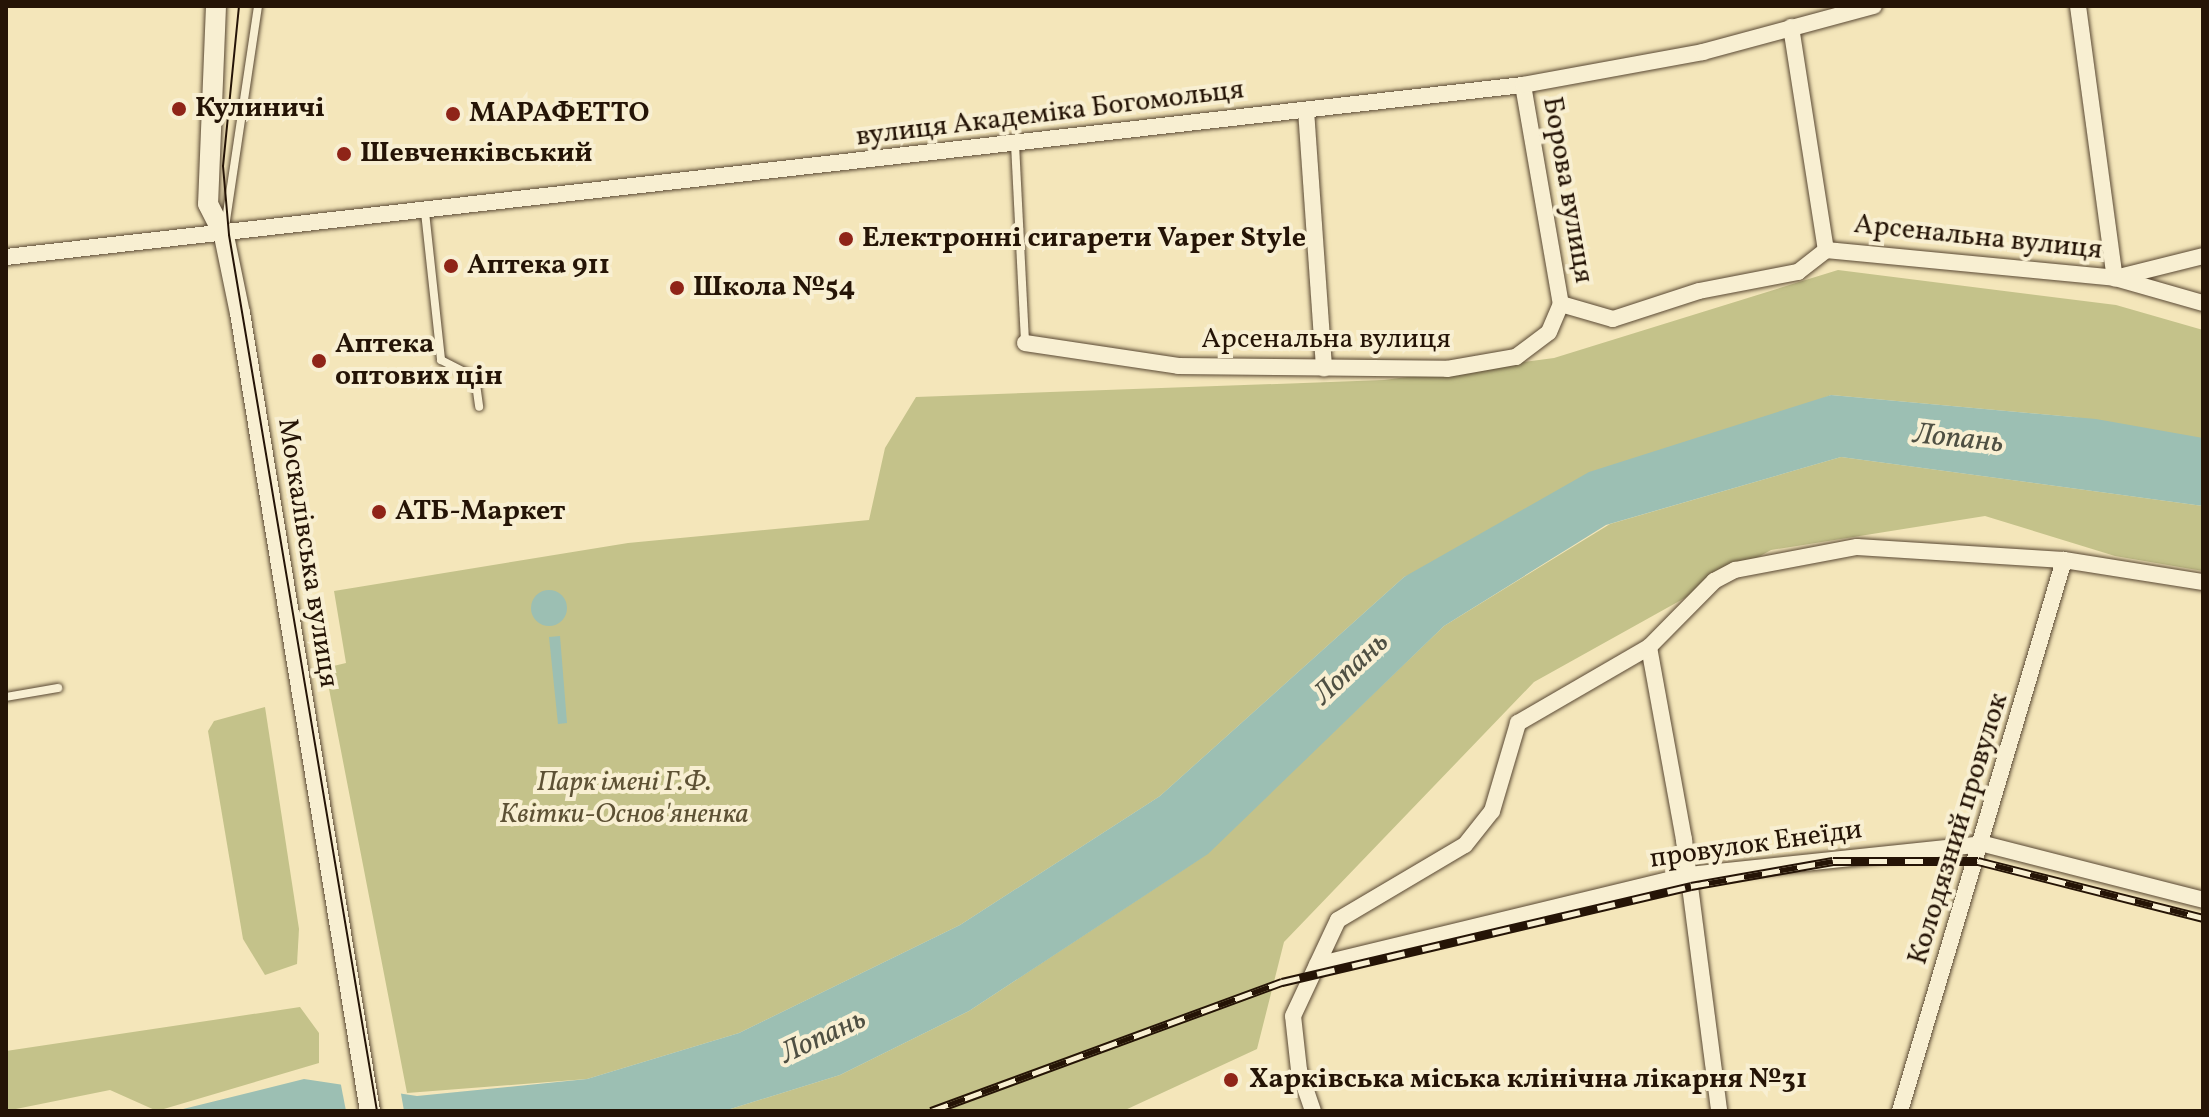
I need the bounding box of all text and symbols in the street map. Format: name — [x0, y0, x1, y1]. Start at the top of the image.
street label: вулиця Академіка Богомольця — [854, 74, 1246, 154]
place label: Кулиничі — [195, 92, 325, 126]
street label: Борова вулиця — [1534, 94, 1600, 286]
place label: МАРАФЕТТО — [469, 97, 649, 131]
marker: Кулиничі — [170, 100, 188, 118]
marker: МАРАФЕТТО — [444, 105, 462, 123]
place label: Шевченківський — [360, 137, 592, 171]
marker: Шевченківський — [335, 145, 353, 163]
street label: Арсенальна вулиця — [1852, 208, 2104, 268]
place label: Електронні сигарети Vaper Style — [862, 222, 1306, 256]
marker: Електронні сигарети Vaper Style — [837, 230, 855, 248]
place label: Аптека 911 — [467, 249, 610, 283]
marker: Аптека 911 — [442, 257, 460, 275]
place label: Школа №54 — [693, 271, 855, 305]
marker: Школа №54 — [668, 279, 686, 297]
street label: Арсенальна вулиця — [1201, 323, 1451, 357]
place label: Аптека оптових цін — [335, 328, 503, 394]
marker: Аптека оптових цін — [310, 352, 328, 370]
street label: Москалівська вулиця — [269, 416, 345, 690]
water label: Лопань — [1911, 416, 2005, 462]
place label: АТБ-Маркет — [395, 495, 566, 529]
marker: АТБ-Маркет — [370, 503, 388, 521]
water label: Лопань — [1306, 625, 1396, 713]
street label: Колодязний провулок — [1902, 689, 2016, 969]
park label: Парк імені Г.Ф. Квітки-Основ'яненка — [499, 766, 749, 832]
street label: провулок Енеїди — [1648, 813, 1864, 877]
water label: Лопань — [774, 1002, 872, 1072]
place label: Харківська міська клінічна лікарня №31 — [1249, 1063, 1807, 1097]
marker: Харківська міська клінічна лікарня №31 — [1220, 1069, 1242, 1091]

